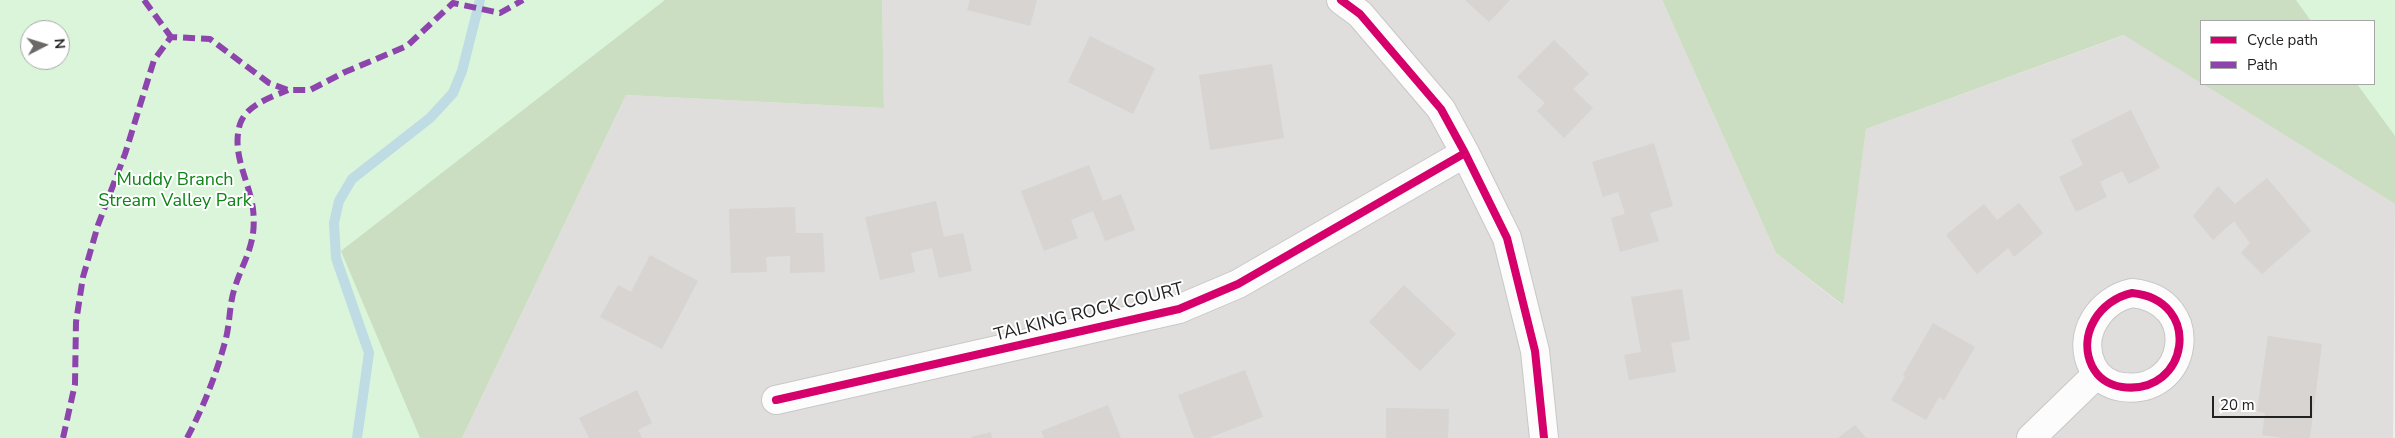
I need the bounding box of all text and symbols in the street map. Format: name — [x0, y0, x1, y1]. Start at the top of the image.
north arrow — [20, 20, 70, 70]
legend — [2200, 20, 2375, 85]
text: Cycle path — [2247, 30, 2318, 50]
text: N — [50, 38, 69, 50]
text: Path — [2247, 55, 2278, 75]
park label: Muddy Branch Stream Valley Park — [98, 170, 252, 212]
street label: TALKING ROCK COURT — [992, 279, 1186, 347]
scale bar — [2215, 386, 2315, 418]
text: 20 m — [2220, 395, 2255, 415]

